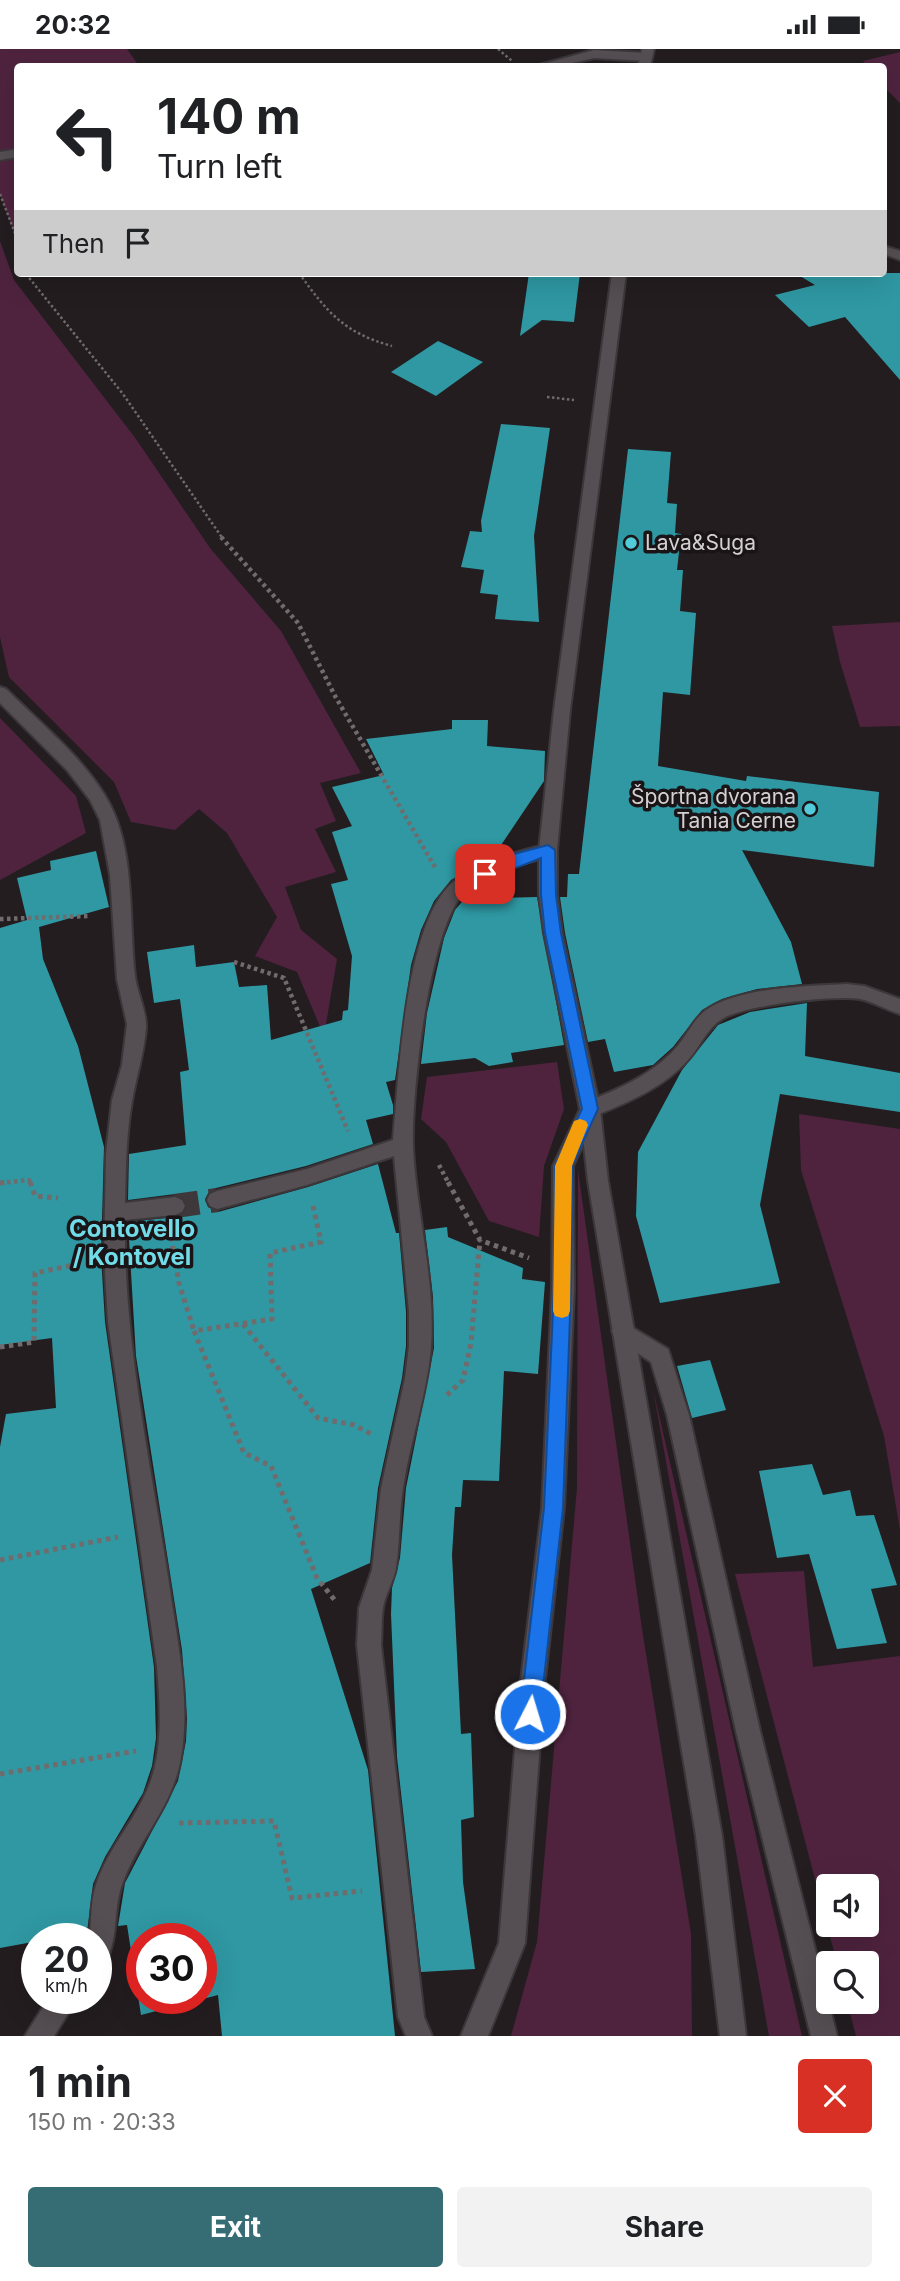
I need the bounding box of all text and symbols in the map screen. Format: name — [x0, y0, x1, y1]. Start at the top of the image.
text: 20:32 — [35, 9, 111, 40]
text: 140 m — [157, 87, 301, 146]
icon: left — [42, 91, 133, 182]
text: Turn left — [157, 147, 282, 186]
icon: arrive — [119, 224, 157, 262]
text: Then — [42, 228, 105, 259]
place label: Lava&Suga — [645, 530, 756, 555]
marker: Lava&Suga — [623, 535, 639, 551]
place label: Športna dvorana Tania Cerne — [631, 784, 796, 833]
marker: Športna dvorana Tania Cerne — [802, 801, 818, 817]
pin — [455, 844, 515, 904]
icon: arrive — [466, 855, 504, 893]
district label: Contovello / Kontovel — [69, 1214, 195, 1271]
position arrow — [493, 1677, 567, 1751]
map controls — [816, 1874, 879, 2014]
button: sound — [816, 1874, 879, 1937]
speed limit sign: 30 — [126, 1923, 217, 2014]
text: 20 — [44, 1938, 89, 1980]
button: search — [816, 1951, 879, 2014]
text: km/h — [45, 1975, 88, 1996]
text: 1 min — [28, 2056, 132, 2107]
button: close — [798, 2059, 872, 2133]
text: 150 m · 20:33 — [28, 2108, 176, 2136]
button: Exit — [28, 2187, 443, 2267]
button: Share — [457, 2187, 872, 2267]

